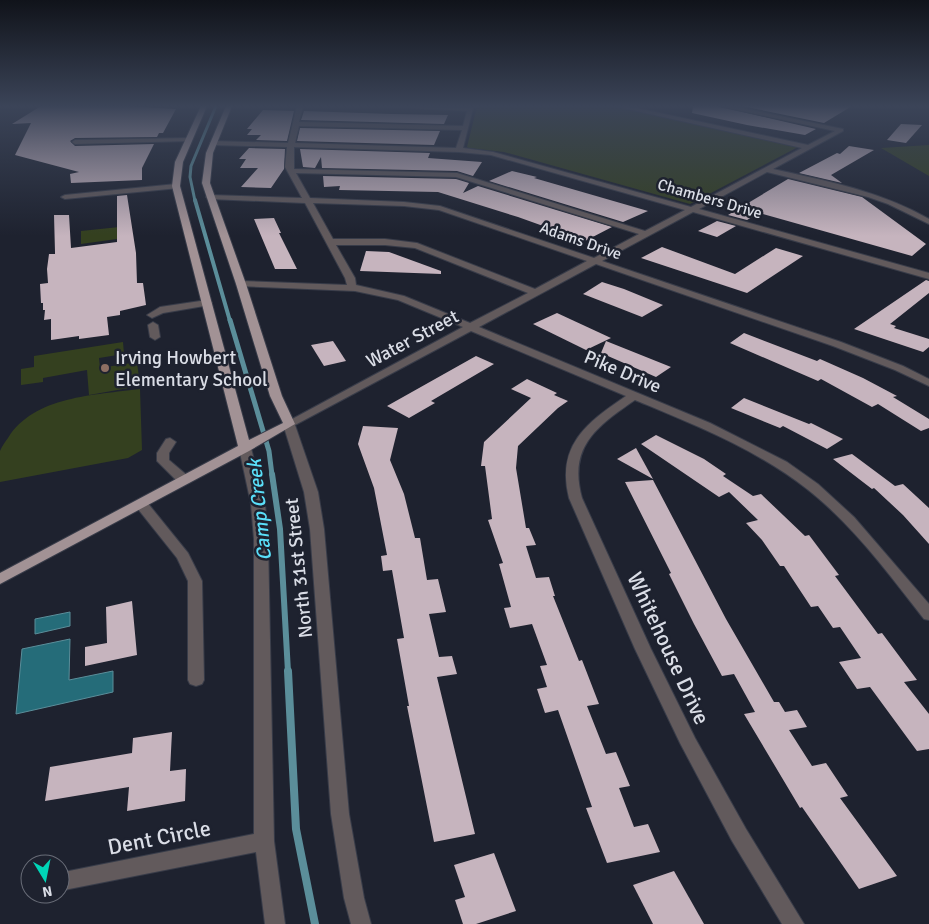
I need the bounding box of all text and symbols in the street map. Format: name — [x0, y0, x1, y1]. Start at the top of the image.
street label: Chambers Drive — [655, 174, 764, 223]
street label: Adams Drive — [537, 218, 624, 264]
street label: Water Street — [362, 304, 463, 373]
street label: Pike Drive — [581, 345, 665, 399]
place label: Irving Howbert Elementary School — [115, 346, 268, 392]
marker: Irving Howbert Elementary School — [99, 362, 111, 374]
water label: Camp Creek — [242, 456, 277, 562]
street label: North 31st Street — [280, 496, 318, 639]
street label: Whitehouse Drive — [621, 568, 716, 729]
street label: Dent Circle — [105, 814, 213, 861]
north arrow — [20, 854, 70, 904]
text: N — [41, 882, 53, 901]

